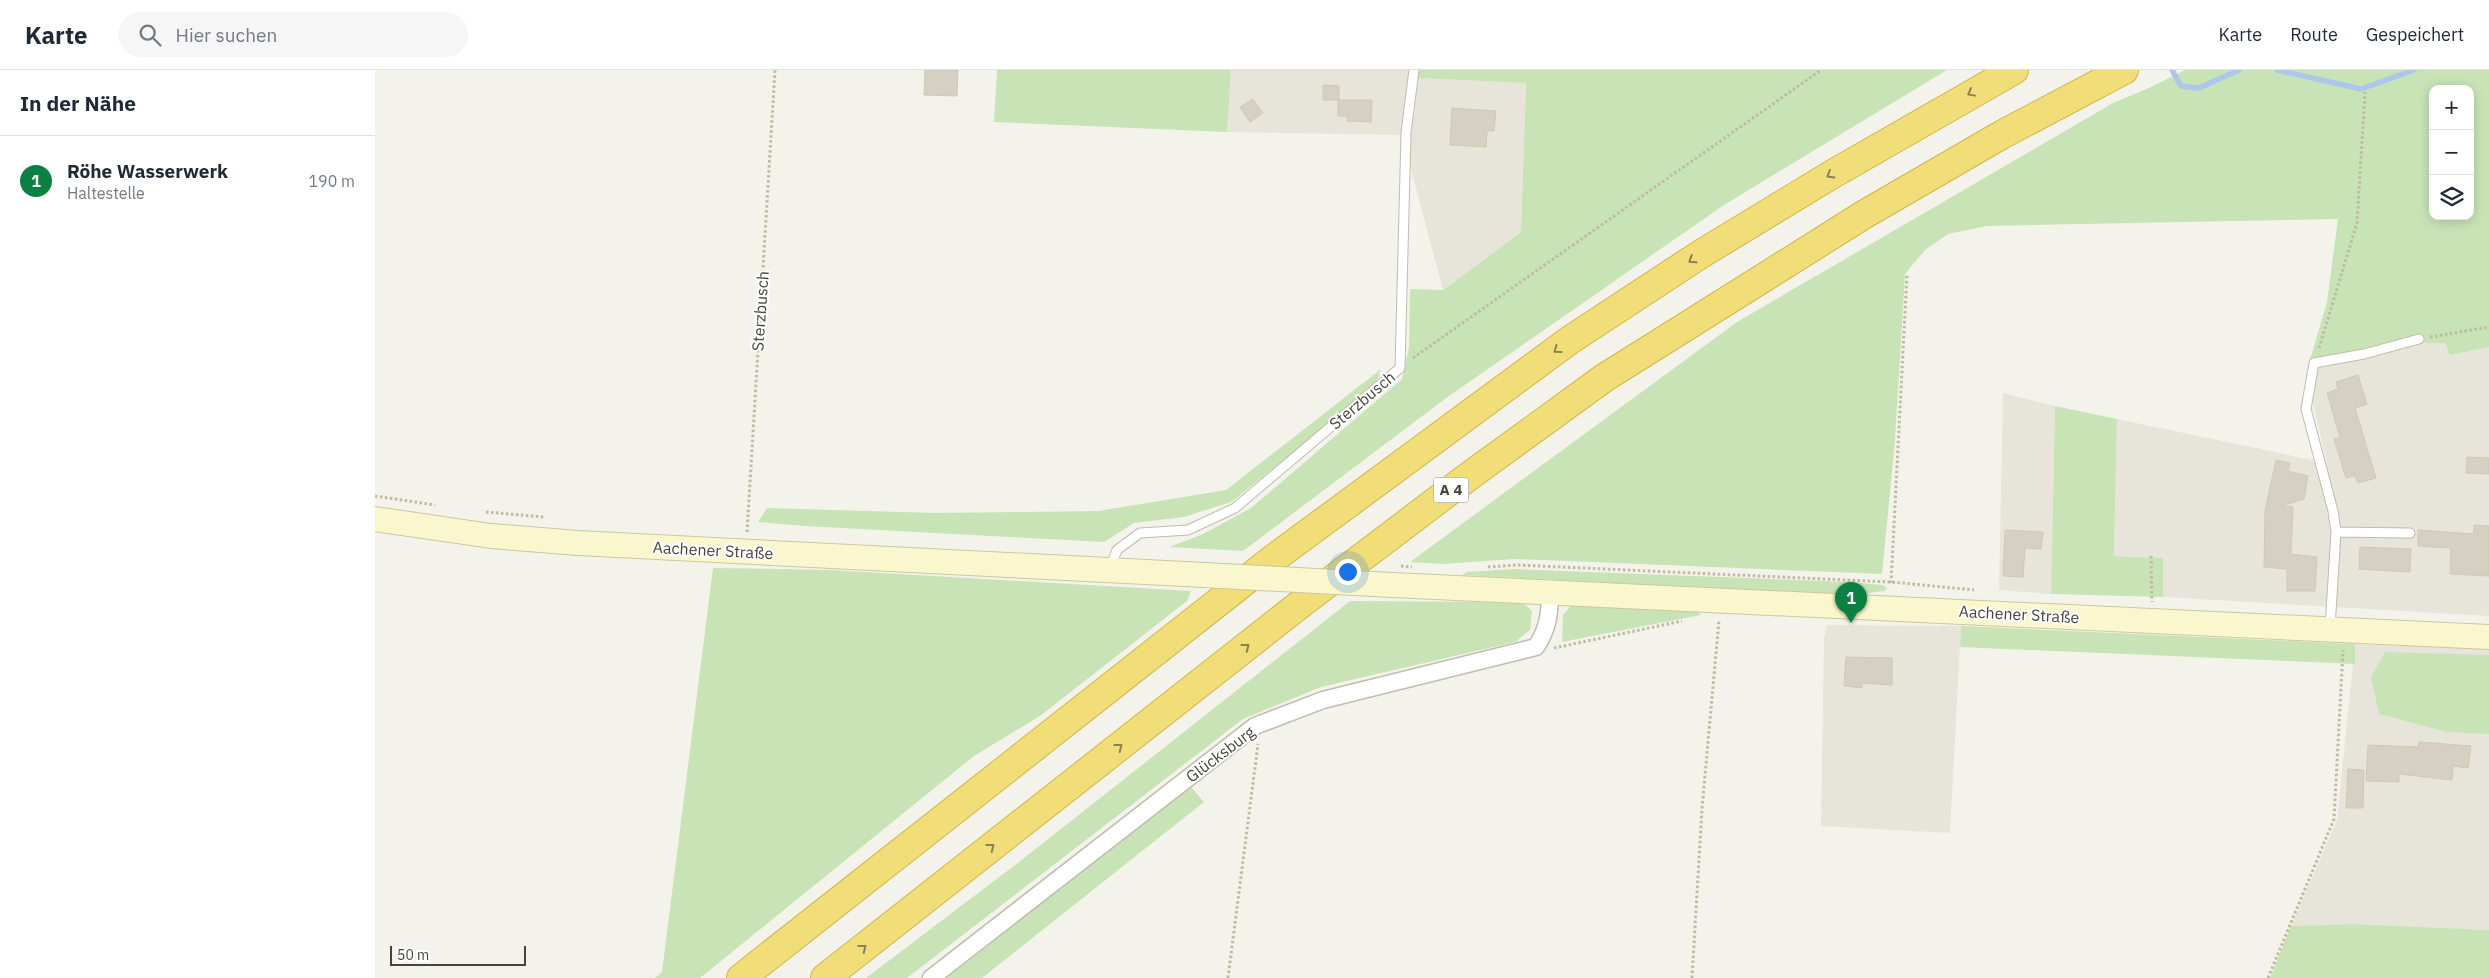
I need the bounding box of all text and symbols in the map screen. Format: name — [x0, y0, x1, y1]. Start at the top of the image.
search box — [118, 12, 468, 57]
text: Karte — [25, 19, 88, 51]
icon: search — [136, 21, 164, 49]
text: Hier suchen — [176, 23, 277, 47]
text: Karte — [2219, 23, 2262, 46]
text: Route — [2290, 23, 2338, 46]
text: Gespeichert — [2366, 23, 2464, 46]
map controls — [2429, 85, 2474, 220]
button: + — [2429, 85, 2474, 130]
one-way arrow — [1967, 87, 1976, 97]
text: In der Nähe — [20, 89, 136, 117]
button: − — [2429, 130, 2474, 175]
text: Röhe Wasserwerk — [67, 159, 228, 183]
one-way arrow — [1827, 168, 1836, 178]
text: 1 — [31, 171, 41, 191]
text: 190 m — [308, 171, 355, 191]
button: layers — [2429, 175, 2474, 220]
text: Haltestelle — [67, 183, 145, 203]
one-way arrow — [1688, 254, 1698, 263]
street label: Sterzbusch — [747, 270, 773, 352]
one-way arrow — [1553, 344, 1562, 353]
street label: Sterzbusch — [1325, 367, 1399, 433]
road number: A 4 — [1433, 478, 1469, 502]
street label: Aachener Straße — [652, 537, 774, 563]
your location — [1335, 559, 1361, 585]
pin: 1 — [1835, 582, 1867, 623]
street label: Aachener Straße — [1958, 601, 2080, 627]
one-way arrow — [1240, 644, 1249, 652]
street label: Glücksburg — [1182, 721, 1259, 786]
one-way arrow — [1113, 744, 1122, 753]
one-way arrow — [985, 845, 994, 853]
scale bar — [390, 943, 526, 966]
one-way arrow — [857, 945, 866, 953]
text: 50 m — [397, 946, 429, 964]

